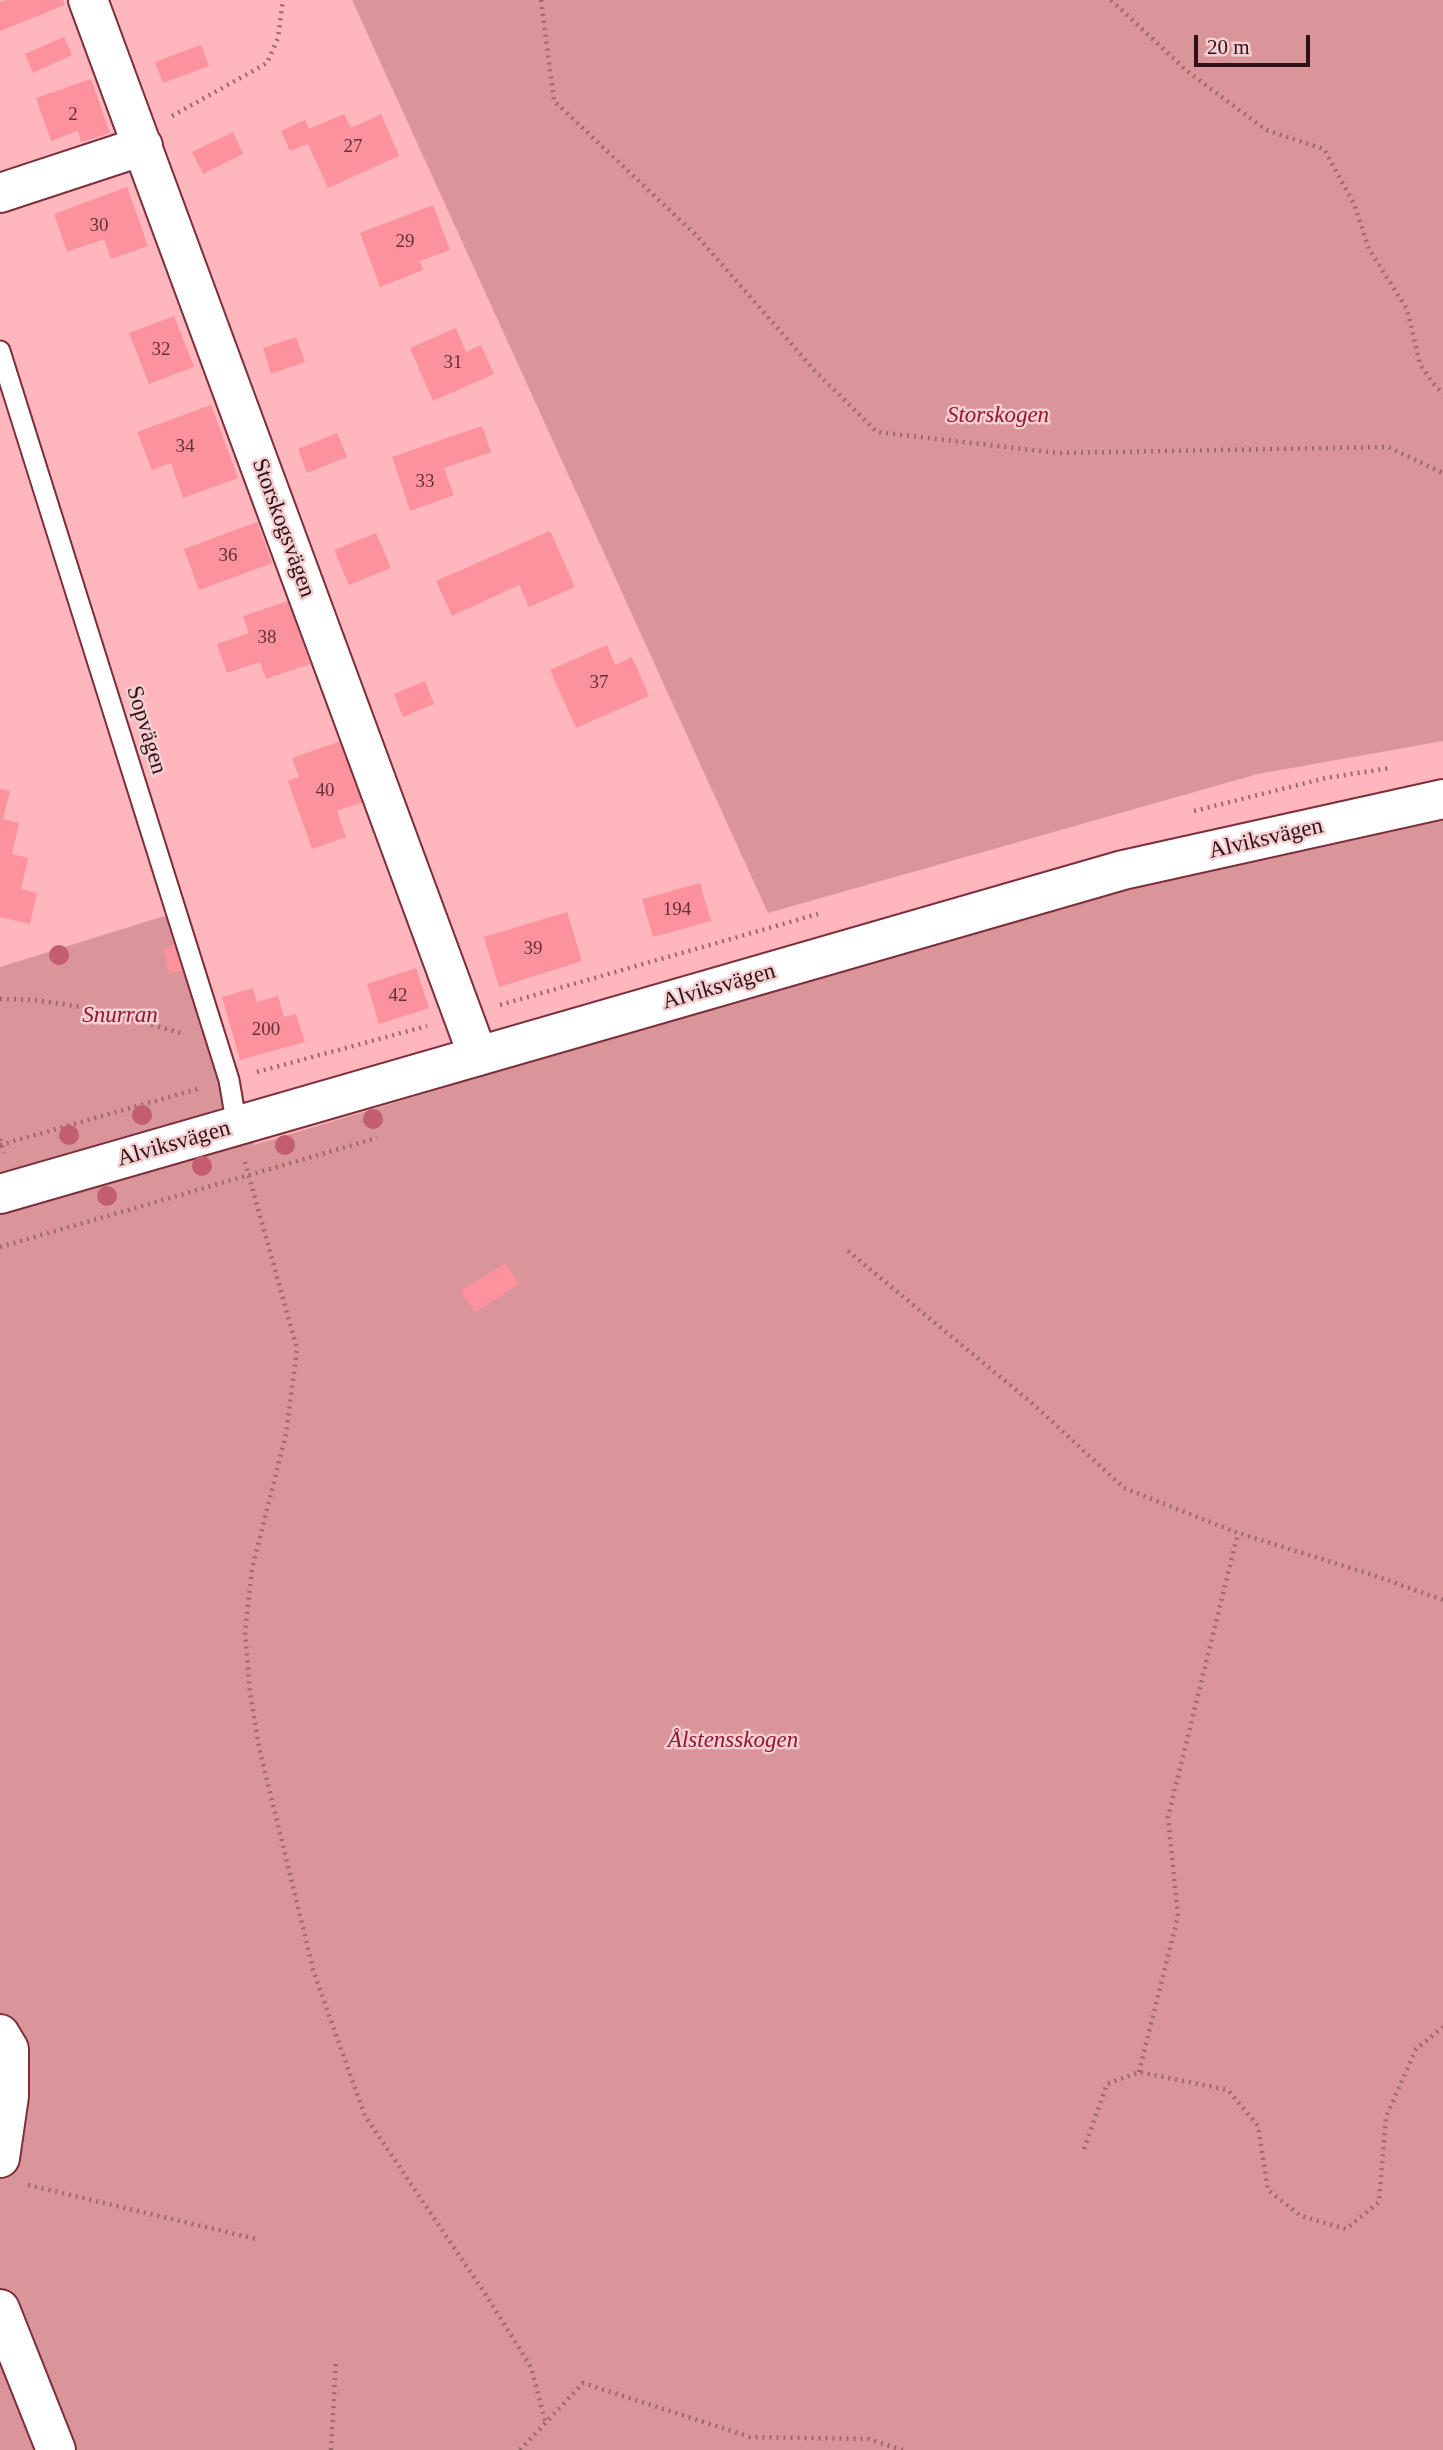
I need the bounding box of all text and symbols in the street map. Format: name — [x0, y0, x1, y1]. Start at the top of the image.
scale bar — [1198, 21, 1314, 65]
text: 20 m — [1207, 35, 1250, 59]
house number: 2 — [68, 104, 78, 126]
house number: 27 — [344, 136, 362, 158]
house number: 30 — [90, 215, 108, 237]
house number: 29 — [396, 231, 414, 253]
house number: 32 — [152, 339, 170, 361]
house number: 31 — [444, 352, 462, 374]
park label: Storskogen — [947, 402, 1049, 430]
house number: 34 — [176, 436, 194, 458]
street label: Storskogsvägen — [245, 455, 321, 601]
house number: 33 — [416, 471, 434, 493]
house number: 36 — [218, 545, 237, 567]
house number: 38 — [258, 627, 276, 649]
house number: 37 — [590, 672, 608, 694]
street label: Sopvägen — [120, 683, 172, 777]
house number: 40 — [316, 780, 334, 802]
street label: Alviksvägen — [1206, 812, 1326, 866]
house number: 194 — [663, 899, 691, 921]
house number: 39 — [524, 938, 542, 960]
street label: Alviksvägen — [659, 958, 779, 1016]
house number: 42 — [388, 985, 407, 1007]
park label: Snurran — [82, 1002, 158, 1030]
house number: 200 — [252, 1019, 280, 1041]
street label: Alviksvägen — [114, 1115, 234, 1173]
park label: Ålstensskogen — [668, 1727, 798, 1755]

